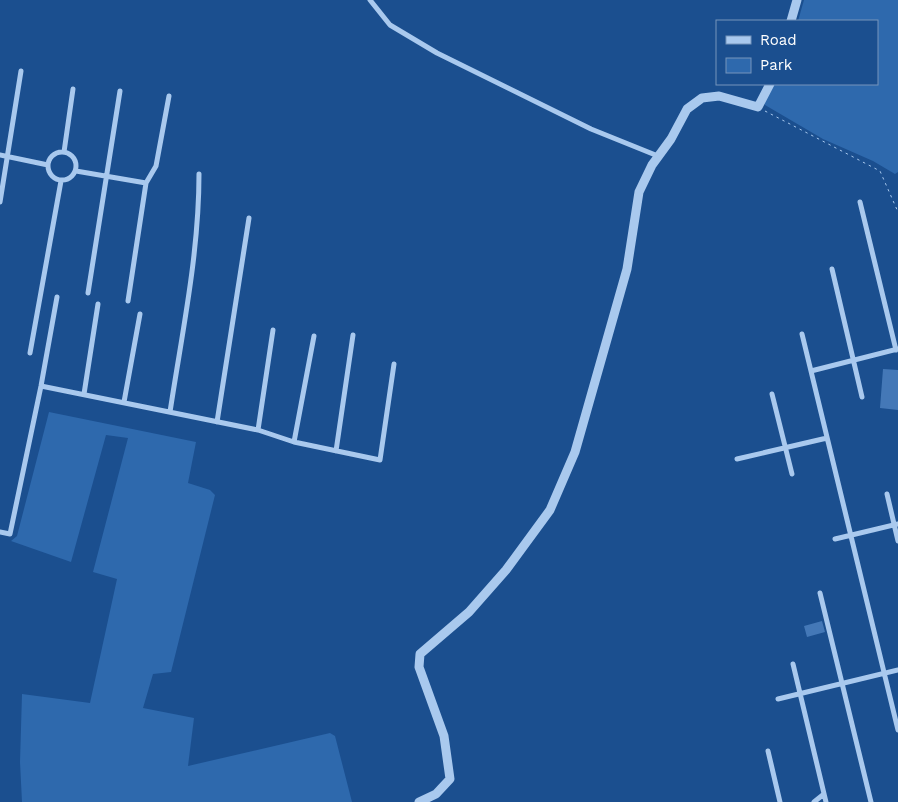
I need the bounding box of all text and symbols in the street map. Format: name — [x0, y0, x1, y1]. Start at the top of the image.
legend — [716, 20, 878, 85]
text: Road — [760, 31, 797, 49]
text: Park — [760, 56, 793, 74]

